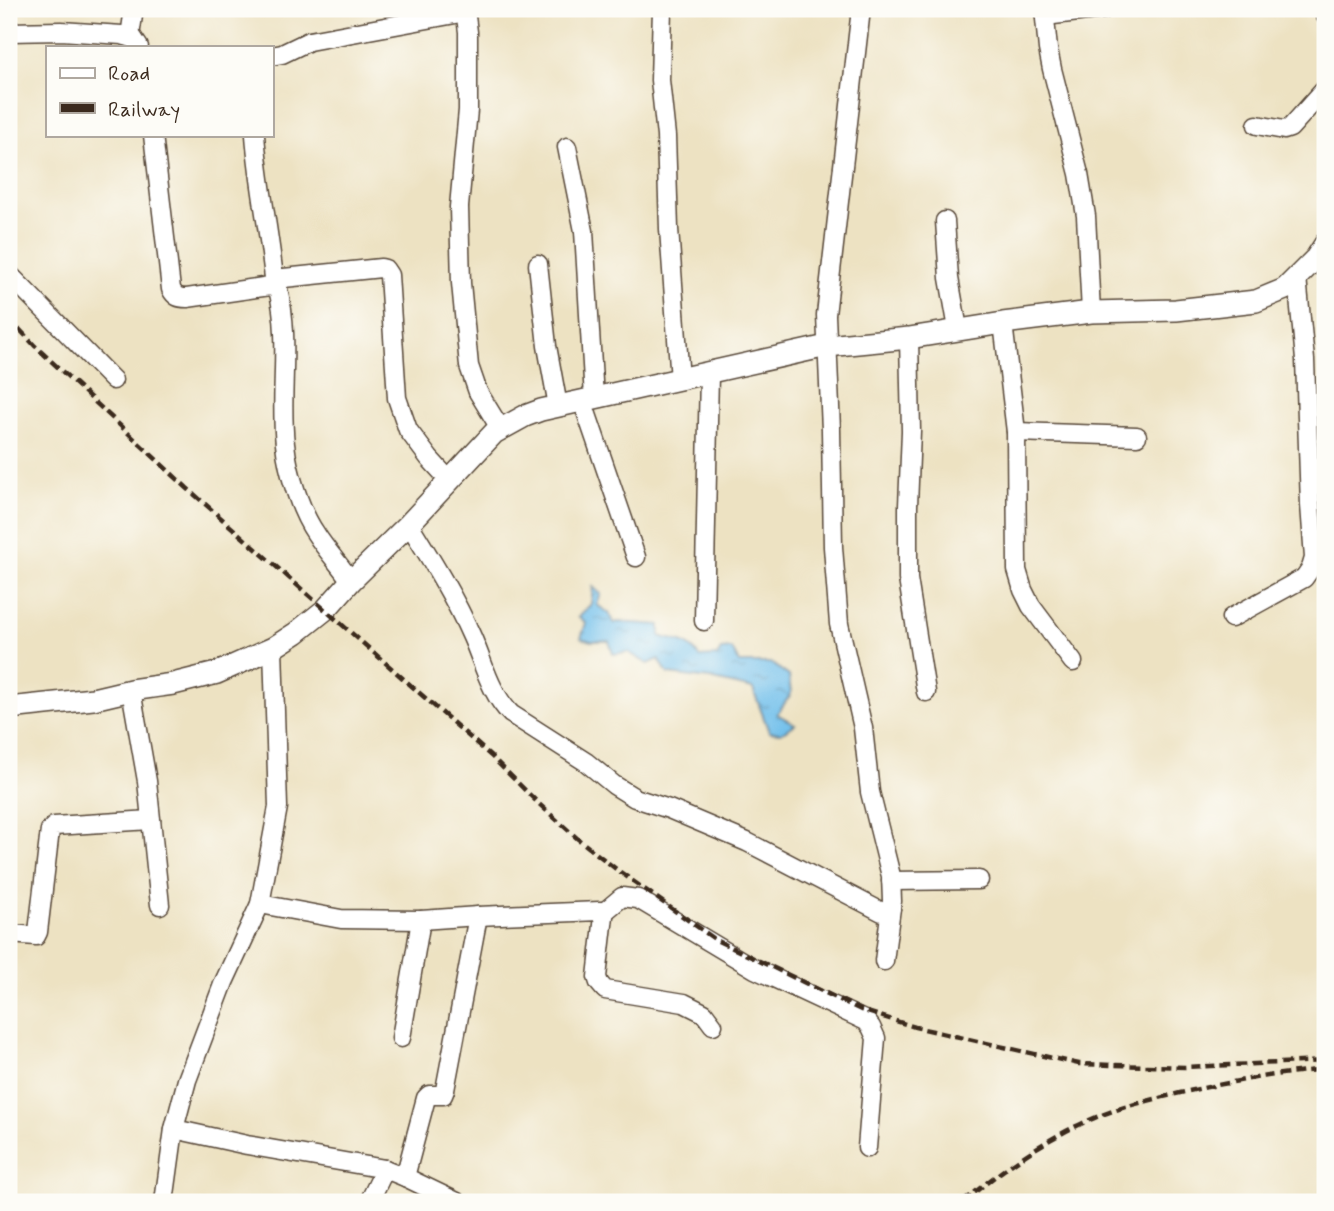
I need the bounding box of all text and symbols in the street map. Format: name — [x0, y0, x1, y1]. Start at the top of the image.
legend — [46, 46, 273, 136]
text: Road — [108, 60, 150, 88]
text: Railway — [108, 96, 180, 124]

